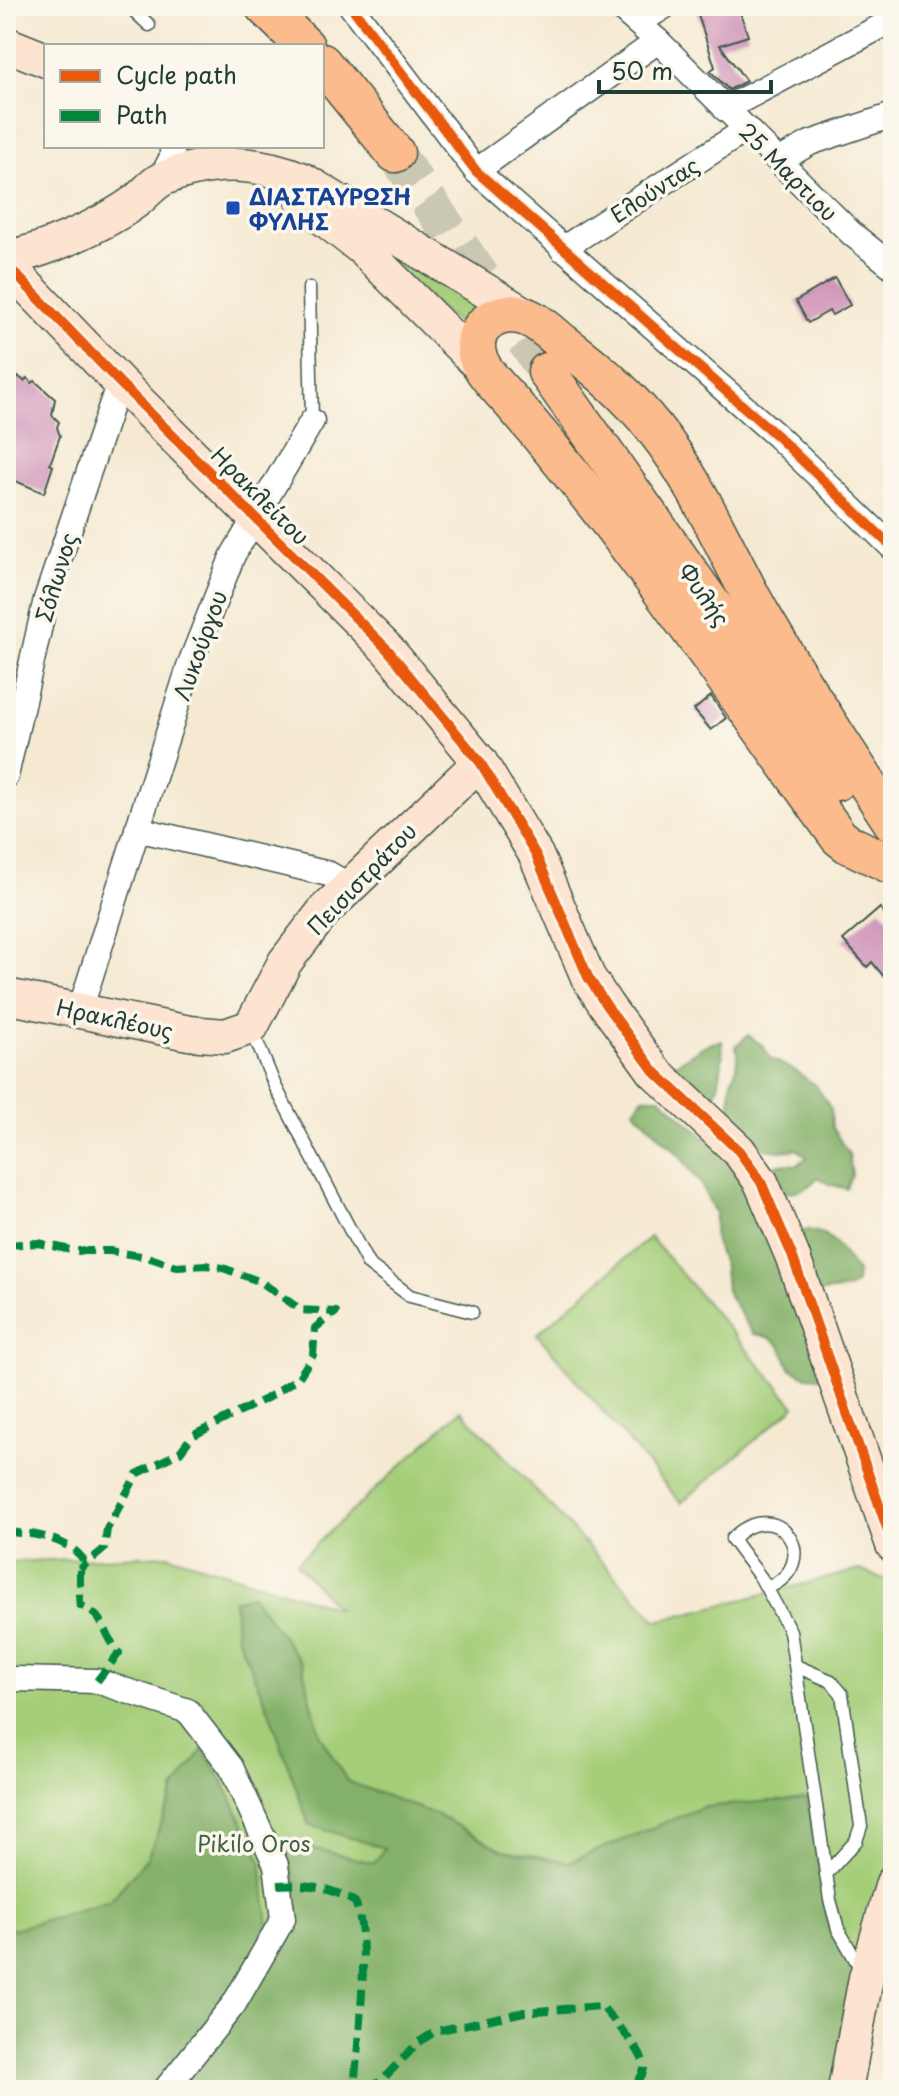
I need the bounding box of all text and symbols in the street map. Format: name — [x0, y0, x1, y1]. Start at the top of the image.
legend — [44, 44, 324, 148]
scale bar — [599, 44, 771, 94]
text: 50 m — [611, 52, 673, 88]
text: Cycle path — [116, 56, 237, 92]
text: Path — [116, 96, 168, 132]
street label: 25 Μαρτιου — [732, 114, 846, 228]
street label: Ελούντας — [603, 148, 705, 230]
place label: ΔΙΑΣΤΑΥΡΩΣΗ ΦΥΛΗΣ — [249, 179, 411, 237]
marker: ΔΙΑΣΤΑΥΡΩΣΗ ΦΥΛΗΣ — [224, 199, 242, 217]
street label: Ηρακλείτου — [204, 438, 318, 552]
street label: Σόλωνος — [26, 528, 84, 626]
street label: Φυλής — [671, 556, 739, 632]
street label: Λυκούργου — [164, 585, 234, 705]
street label: Πεισιστράτου — [299, 814, 423, 942]
street label: Ηρακλέους — [53, 990, 177, 1046]
park label: Pikilo Oros — [197, 1826, 311, 1859]

